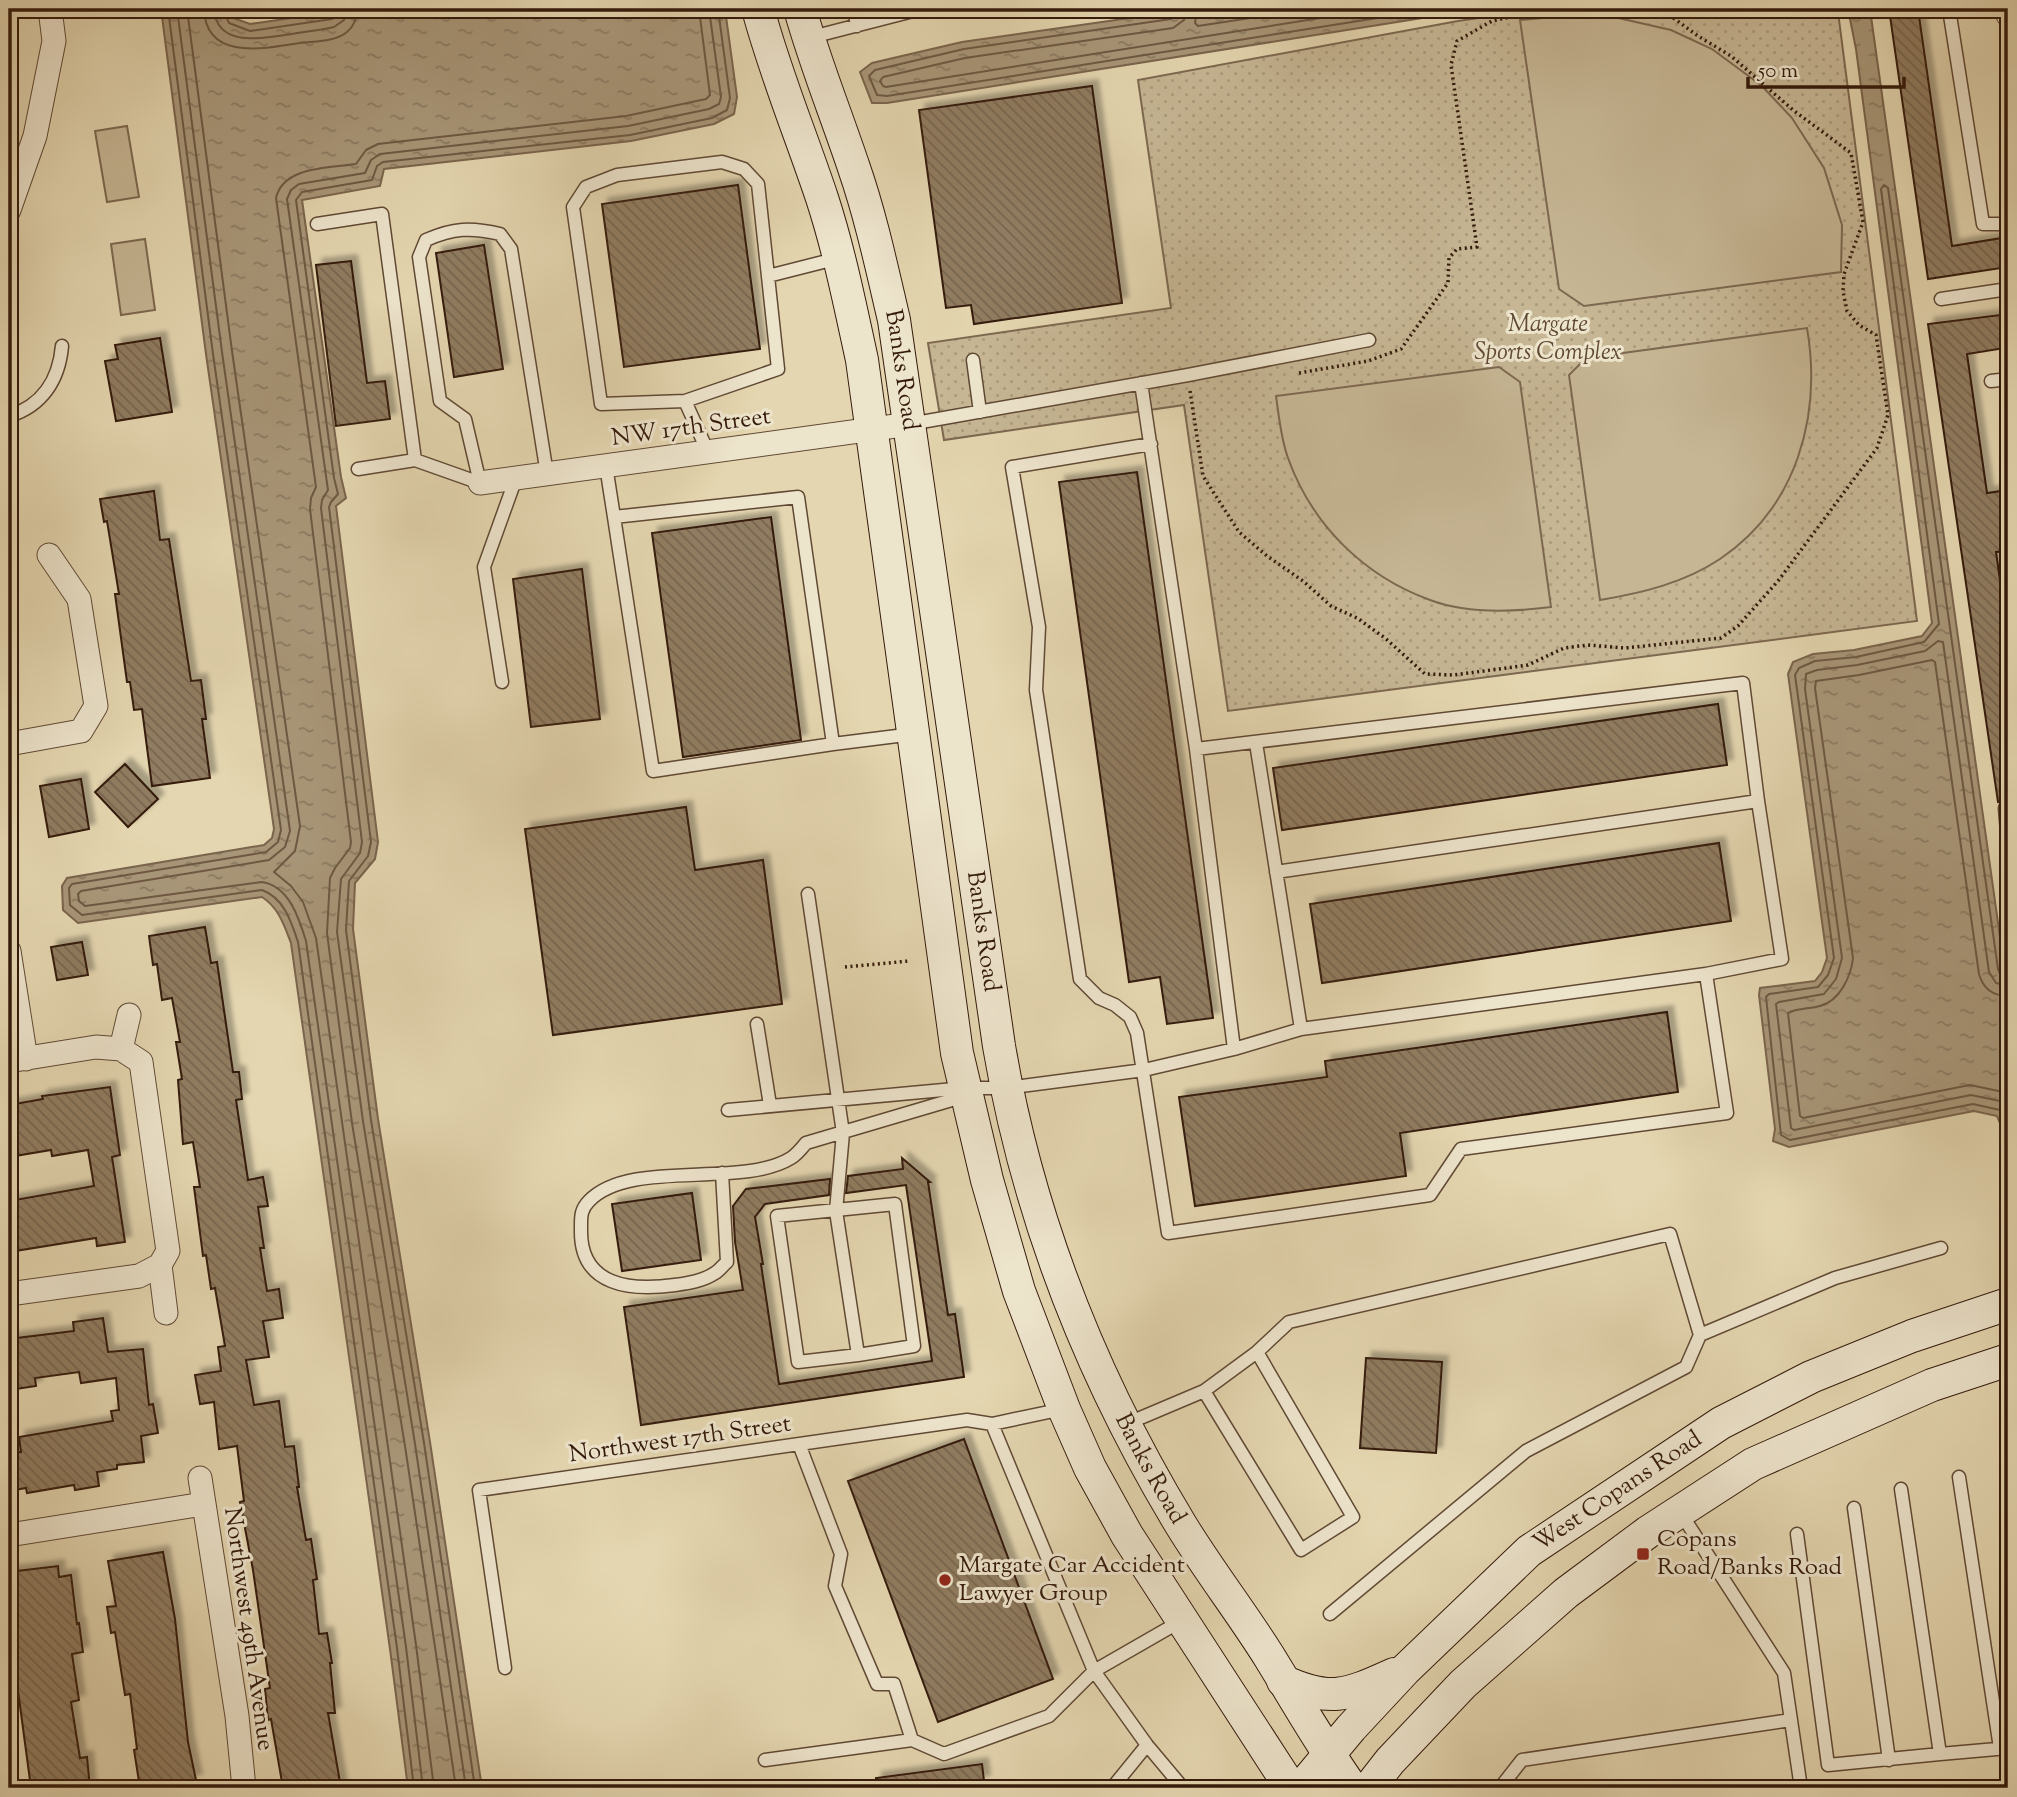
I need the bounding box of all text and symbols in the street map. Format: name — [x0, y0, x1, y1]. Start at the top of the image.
scale bar — [1748, 46, 1903, 90]
text: 50 m — [1757, 57, 1798, 87]
street label: Banks Road — [875, 306, 927, 434]
park label: Margate Sports Complex — [1474, 308, 1622, 370]
street label: NW 17th Street — [609, 400, 773, 456]
street label: Banks Road — [957, 869, 1008, 995]
street label: Northwest 17th Street — [567, 1408, 793, 1472]
street label: Banks Road — [1105, 1408, 1194, 1531]
street label: West Copans Road — [1526, 1423, 1710, 1561]
street label: Northwest 49th Avenue — [214, 1505, 282, 1753]
place label: Copans Road/Banks Road — [1657, 1523, 1843, 1585]
marker: Copans Road/Banks Road — [1635, 1546, 1651, 1562]
place label: Margate Car Accident Lawyer Group — [959, 1549, 1185, 1611]
marker: Margate Car Accident Lawyer Group — [937, 1572, 953, 1588]

